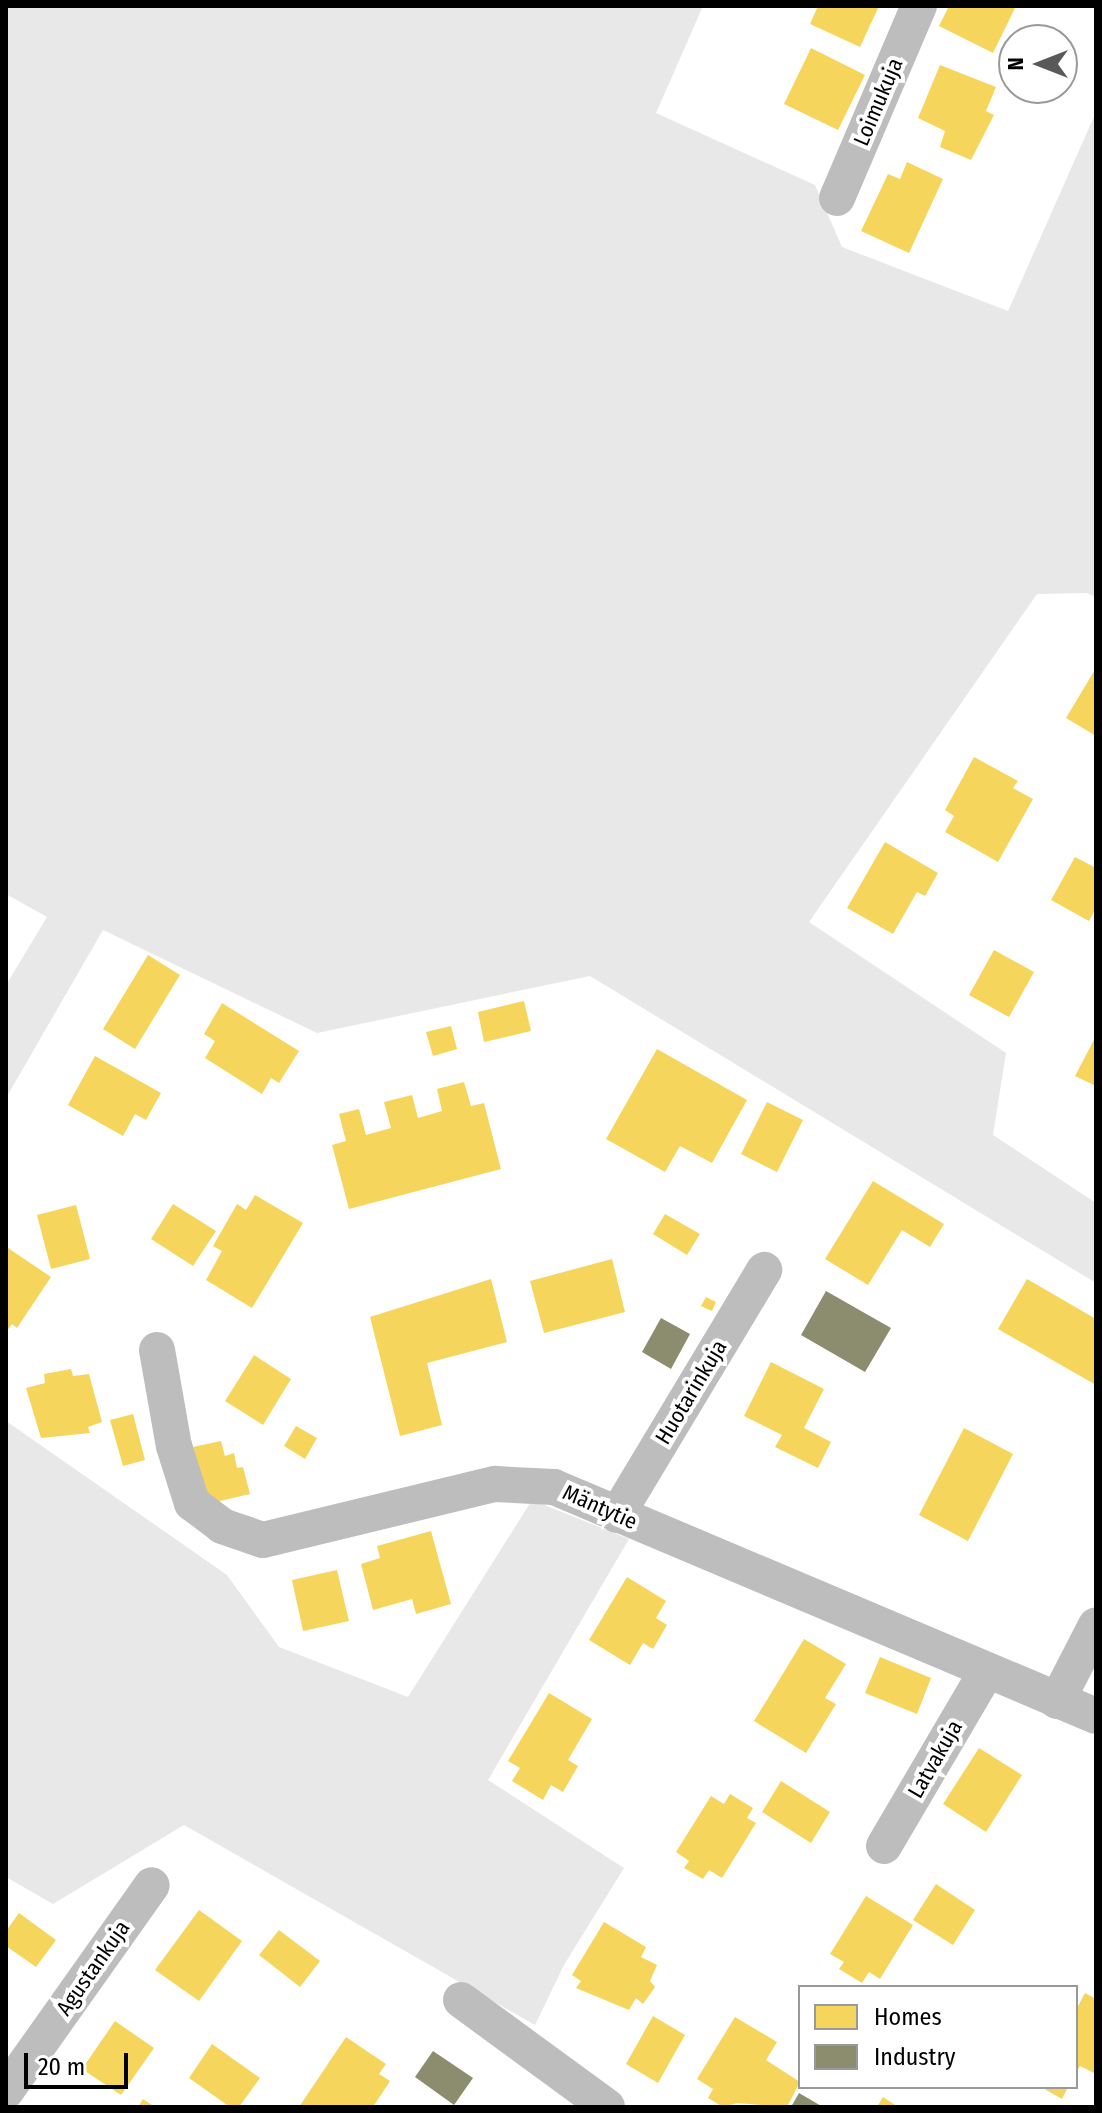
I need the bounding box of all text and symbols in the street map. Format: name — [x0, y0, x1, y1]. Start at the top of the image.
north arrow — [998, 24, 1078, 104]
street label: Loimukuja — [848, 54, 908, 150]
text: N — [1002, 57, 1029, 71]
street label: Huotarinkuja — [650, 1335, 732, 1449]
street label: Mäntytie — [559, 1479, 641, 1535]
street label: Latvakuja — [902, 1715, 968, 1803]
street label: Agustankuja — [51, 1915, 135, 2021]
legend — [798, 1985, 1078, 2089]
text: Homes — [874, 2003, 942, 2031]
scale bar — [28, 2037, 132, 2087]
text: Industry — [874, 2043, 956, 2071]
text: 20 m — [38, 2053, 85, 2081]

